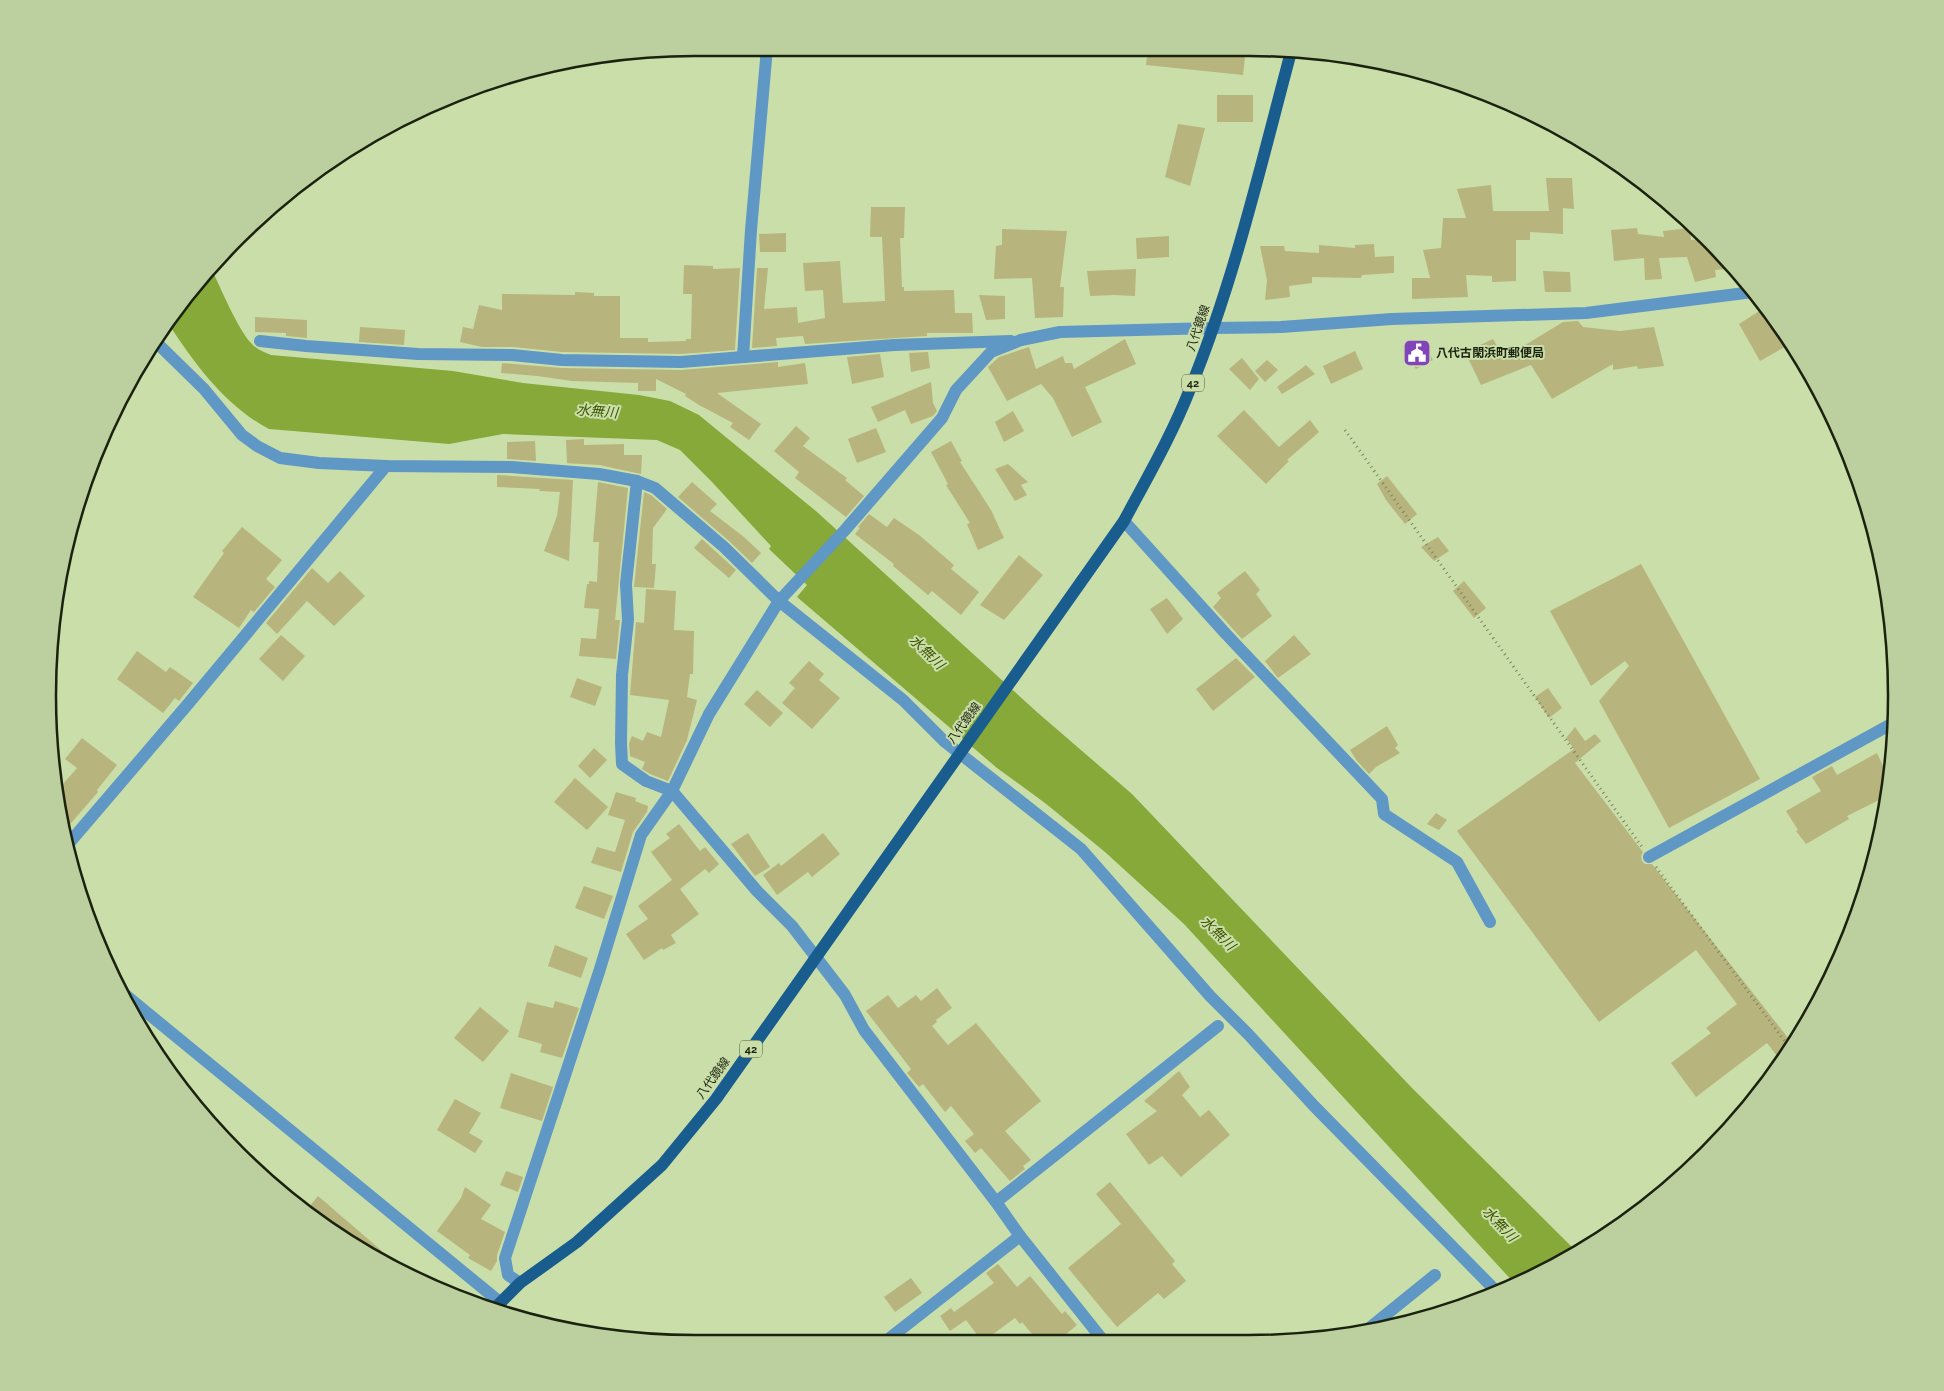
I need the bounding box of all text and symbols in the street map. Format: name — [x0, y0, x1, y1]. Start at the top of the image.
street label: 八代鏡線 — [1184, 303, 1212, 353]
public building icon: 八代古閑浜町郵便局 — [1402, 338, 1432, 368]
place label: 八代古閑浜町郵便局 — [1436, 346, 1544, 360]
road number: 42 — [1182, 374, 1204, 392]
water label: 水無川 — [575, 401, 621, 421]
water label: 水無川 — [906, 632, 949, 674]
street label: 八代鏡線 — [944, 699, 984, 747]
water label: 水無川 — [1197, 913, 1240, 955]
road number: 42 — [740, 1040, 762, 1058]
street label: 八代鏡線 — [693, 1054, 733, 1102]
water label: 水無川 — [1480, 1203, 1522, 1246]

